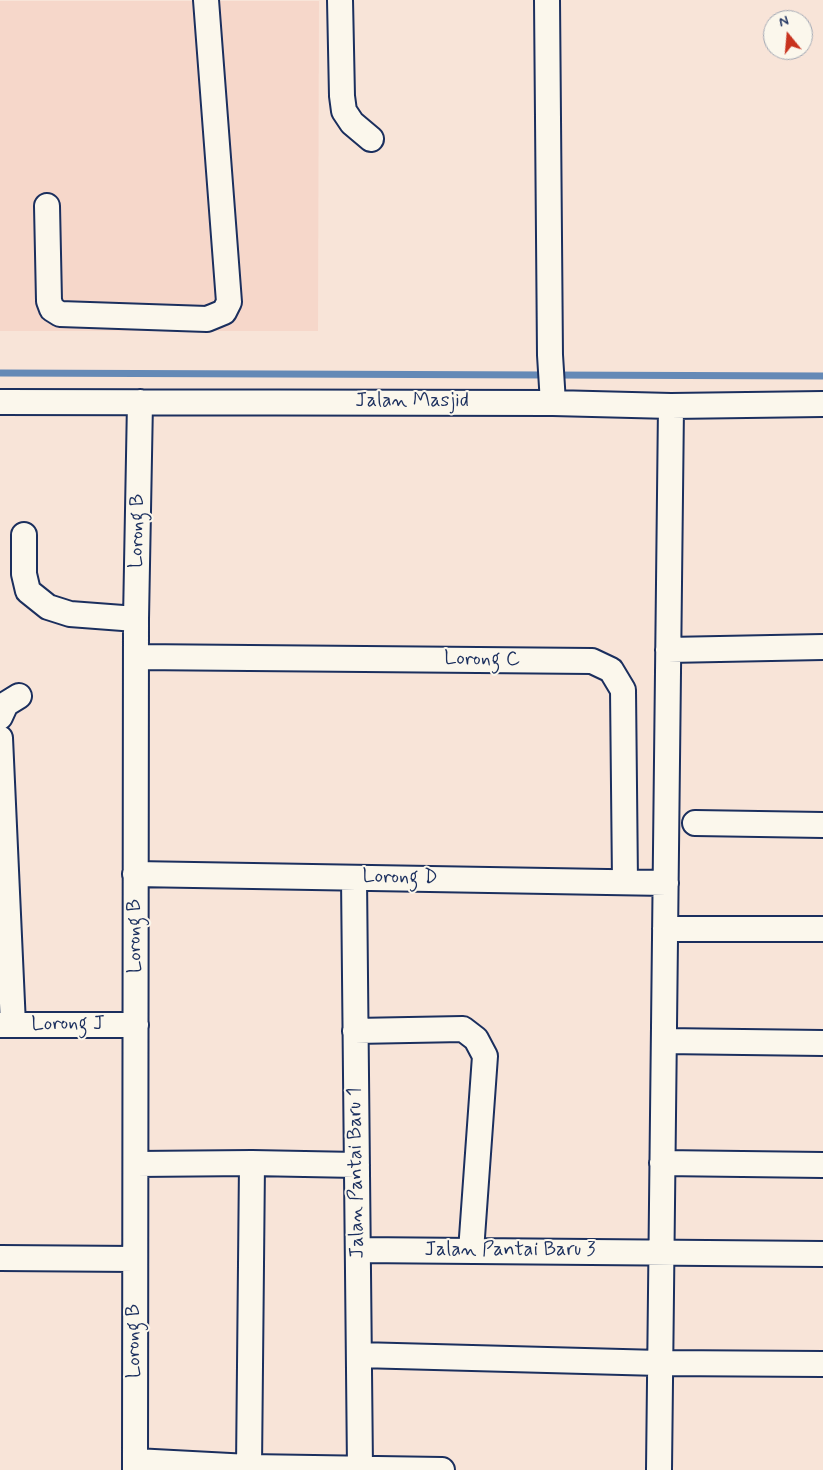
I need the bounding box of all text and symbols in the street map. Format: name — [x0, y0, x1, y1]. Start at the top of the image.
north arrow — [763, 10, 813, 60]
text: N — [777, 12, 791, 32]
street label: Jalan Masjid — [355, 390, 469, 414]
street label: Lorong B — [125, 494, 151, 568]
street label: Lorong C — [444, 647, 520, 673]
street label: Lorong D — [362, 865, 438, 891]
street label: Lorong B — [124, 899, 148, 973]
street label: Lorong J — [31, 1013, 105, 1037]
street label: Jalan Pantai Baru 1 — [344, 1087, 370, 1259]
street label: Jalan Pantai Baru 3 — [424, 1239, 596, 1263]
street label: Lorong B — [123, 1304, 147, 1378]

